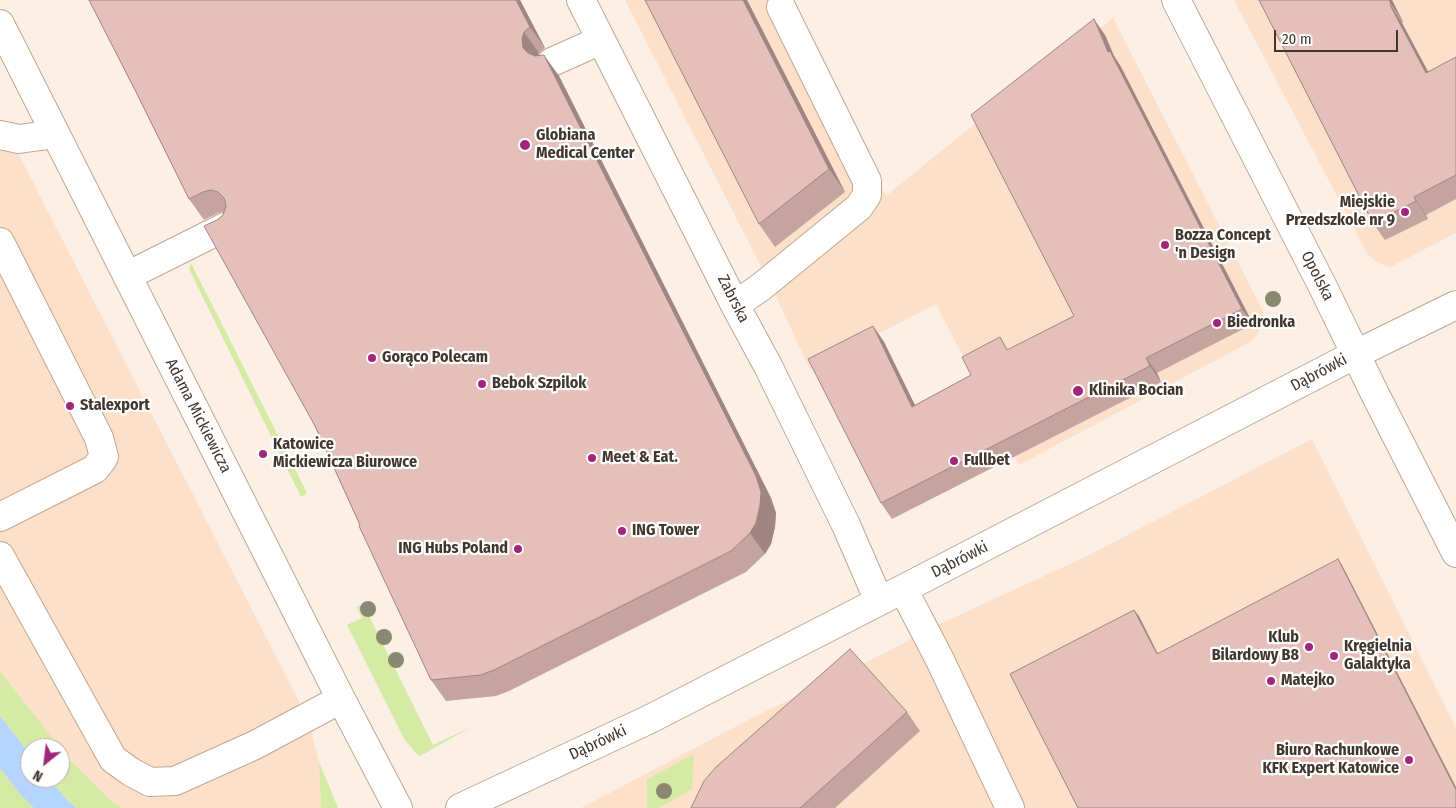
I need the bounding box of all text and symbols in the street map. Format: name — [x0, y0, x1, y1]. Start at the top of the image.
scale bar — [1276, 20, 1400, 52]
text: 20 m — [1282, 30, 1312, 48]
place label: Globiana Medical Center — [536, 126, 635, 164]
marker: Globiana Medical Center — [518, 138, 532, 152]
place label: Miejskie Przedszkole nr 9 — [1286, 193, 1395, 231]
marker: Miejskie Przedszkole nr 9 — [1399, 206, 1411, 218]
place label: Bozza Concept 'n Design — [1175, 226, 1271, 264]
marker: Bozza Concept 'n Design — [1159, 239, 1171, 251]
street label: Opolska — [1296, 248, 1338, 304]
street label: Zabrska — [713, 272, 753, 326]
place label: Biedronka — [1227, 313, 1295, 333]
marker: Biedronka — [1211, 317, 1223, 329]
place label: Gorąco Polecam — [382, 348, 488, 368]
street label: Dąbrówki — [1288, 350, 1350, 396]
marker: Gorąco Polecam — [366, 352, 378, 364]
street label: Adama Mickiewicza — [161, 356, 235, 476]
place label: Bebok Szpilok — [492, 374, 586, 394]
marker: Bebok Szpilok — [476, 378, 488, 390]
place label: Klinika Bocian — [1089, 381, 1183, 401]
marker: Klinika Bocian — [1071, 384, 1085, 398]
place label: Stalexport — [80, 396, 150, 416]
marker: Stalexport — [64, 400, 76, 412]
place label: Katowice Mickiewicza Biurowce — [273, 435, 417, 473]
marker: Katowice Mickiewicza Biurowce — [257, 448, 269, 460]
place label: Meet & Eat. — [602, 448, 678, 468]
place label: Fullbet — [964, 451, 1010, 471]
marker: Meet & Eat. — [586, 452, 598, 464]
marker: Fullbet — [948, 455, 960, 467]
place label: ING Tower — [632, 521, 699, 541]
marker: ING Tower — [616, 525, 628, 537]
street label: Dąbrówki — [928, 538, 992, 582]
place label: ING Hubs Poland — [398, 539, 508, 559]
marker: ING Hubs Poland — [512, 543, 524, 555]
place label: Klub Bilardowy B8 — [1212, 628, 1299, 666]
place label: Kręgielnia Galaktyka — [1344, 637, 1412, 675]
marker: Klub Bilardowy B8 — [1303, 641, 1315, 653]
marker: Kręgielnia Galaktyka — [1328, 650, 1340, 662]
place label: Matejko — [1281, 671, 1335, 691]
marker: Matejko — [1265, 675, 1277, 687]
street label: Dąbrówki — [566, 721, 630, 765]
north arrow — [20, 738, 70, 788]
place label: Biuro Rachunkowe KFK Expert Katowice — [1262, 741, 1399, 779]
marker: Biuro Rachunkowe KFK Expert Katowice — [1403, 754, 1415, 766]
text: N — [30, 766, 46, 785]

